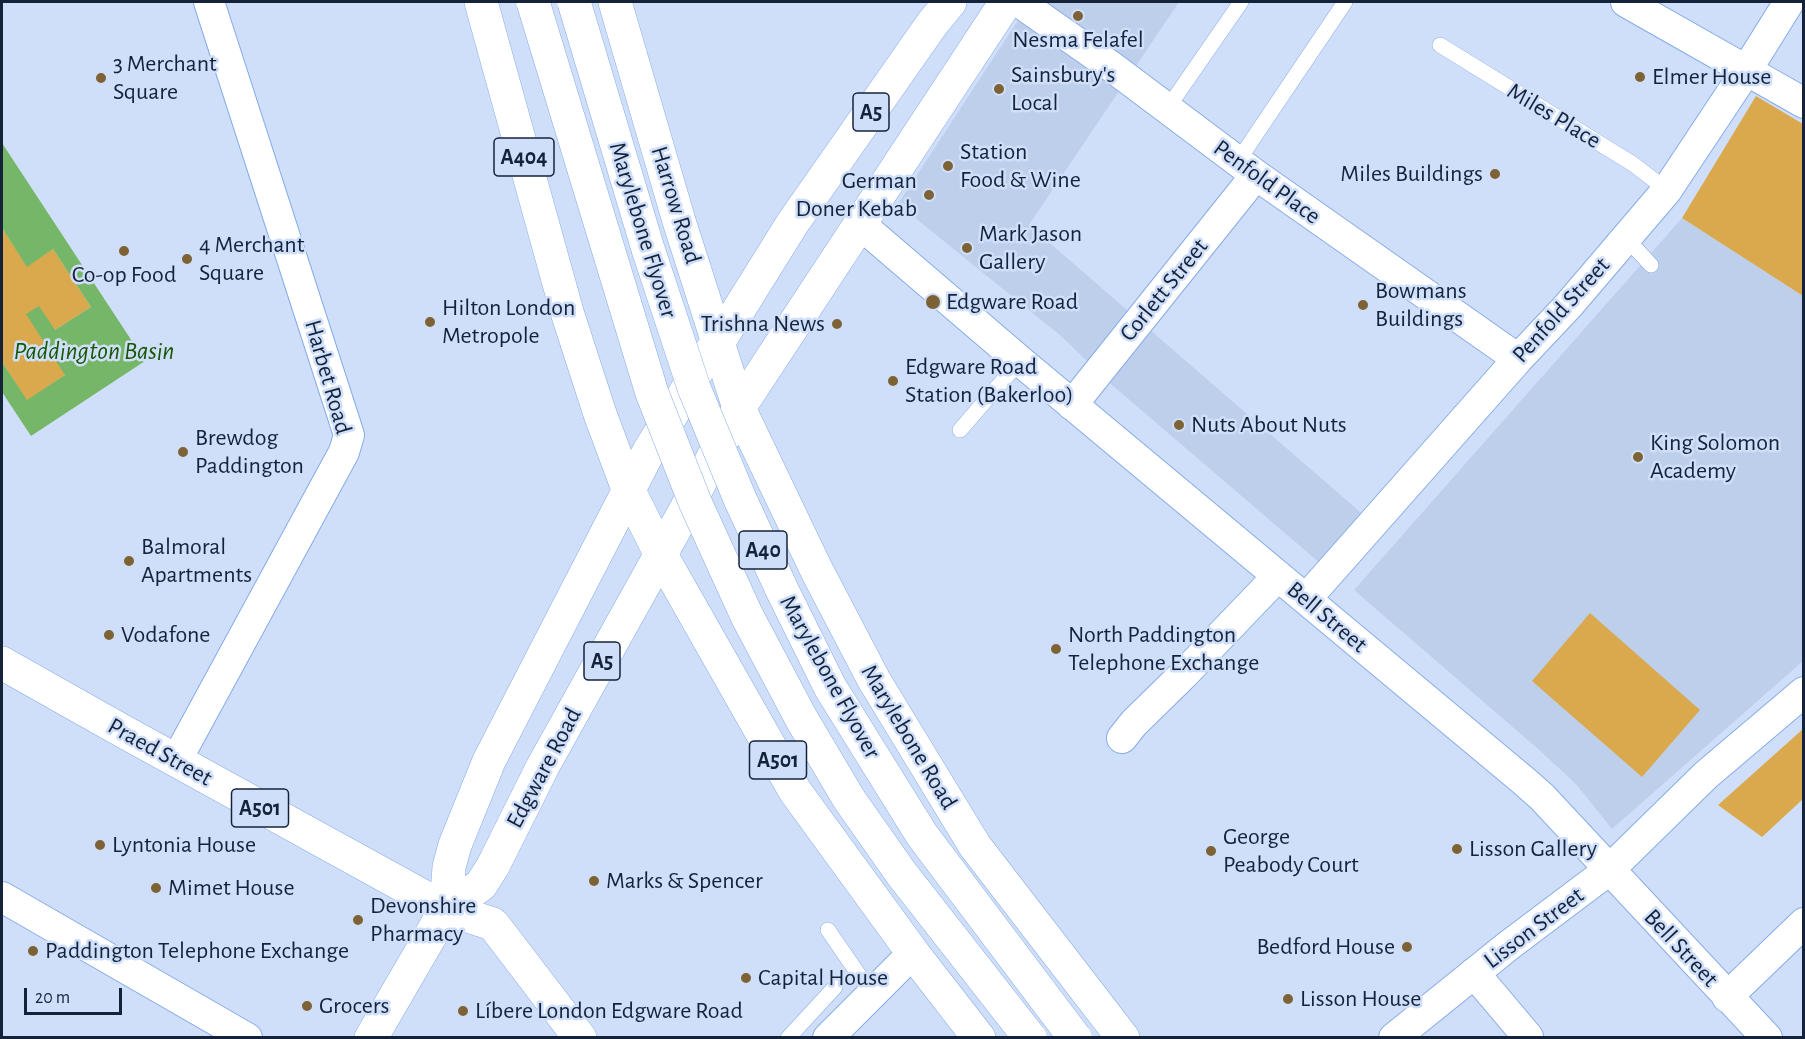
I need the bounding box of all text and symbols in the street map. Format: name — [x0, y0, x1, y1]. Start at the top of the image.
marker: Nesma Felafel — [1071, 9, 1085, 23]
place label: Nesma Felafel — [1012, 26, 1144, 54]
place label: 3 Merchant Square — [113, 50, 217, 106]
place label: Sainsbury's Local — [1011, 61, 1115, 117]
place label: Elmer House — [1652, 63, 1771, 91]
marker: Elmer House — [1633, 70, 1647, 84]
marker: 3 Merchant Square — [94, 71, 108, 85]
street label: Miles Place — [1502, 77, 1606, 155]
marker: Sainsbury's Local — [992, 82, 1006, 96]
road number: A5 — [853, 93, 889, 131]
street label: Penfold Place — [1208, 133, 1326, 231]
road number: A404 — [494, 138, 554, 176]
place label: Station Food & Wine — [960, 138, 1081, 194]
street label: Marylebone Flyover — [603, 139, 683, 321]
street label: Harrow Road — [644, 143, 708, 267]
marker: Station Food & Wine — [941, 159, 955, 173]
place label: Miles Buildings — [1340, 160, 1483, 188]
place label: German Doner Kebab — [795, 167, 917, 223]
marker: Miles Buildings — [1488, 167, 1502, 181]
marker: German Doner Kebab — [922, 188, 936, 202]
place label: Mark Jason Gallery — [979, 220, 1082, 276]
place label: 4 Merchant Square — [199, 231, 304, 287]
street label: Corlett Street — [1114, 233, 1214, 347]
marker: Mark Jason Gallery — [960, 241, 974, 255]
marker: Co-op Food — [117, 244, 131, 258]
street label: Penfold Street — [1506, 251, 1616, 369]
marker: 4 Merchant Square — [180, 252, 194, 266]
place label: Co-op Food — [72, 261, 176, 289]
place label: Bowmans Buildings — [1375, 277, 1467, 333]
place label: Edgware Road — [946, 288, 1078, 316]
marker: Edgware Road — [924, 293, 942, 311]
place label: Hilton London Metropole — [442, 294, 575, 350]
marker: Bowmans Buildings — [1356, 298, 1370, 312]
place label: Trishna News — [701, 310, 825, 338]
marker: Hilton London Metropole — [423, 315, 437, 329]
street label: Harbet Road — [298, 317, 358, 437]
marker: Trishna News — [830, 317, 844, 331]
water label: Paddington Basin — [14, 335, 174, 367]
place label: Edgware Road Station (Bakerloo) — [905, 353, 1074, 409]
marker: Edgware Road Station (Bakerloo) — [886, 374, 900, 388]
place label: Nuts About Nuts — [1191, 411, 1347, 439]
marker: Nuts About Nuts — [1172, 418, 1186, 432]
place label: Brewdog Paddington — [195, 424, 304, 480]
place label: King Solomon Academy — [1650, 429, 1780, 485]
marker: Brewdog Paddington — [176, 445, 190, 459]
marker: King Solomon Academy — [1631, 450, 1645, 464]
road number: A40 — [739, 531, 787, 569]
place label: Balmoral Apartments — [141, 533, 252, 589]
marker: Balmoral Apartments — [122, 554, 136, 568]
street label: Bell Street — [1281, 575, 1373, 659]
street label: Marylebone Flyover — [773, 590, 887, 764]
place label: Vodafone — [121, 621, 210, 649]
place label: North Paddington Telephone Exchange — [1068, 621, 1259, 677]
marker: Vodafone — [102, 628, 116, 642]
road number: A5 — [584, 642, 620, 680]
marker: North Paddington Telephone Exchange — [1049, 642, 1063, 656]
street label: Marylebone Road — [854, 659, 964, 815]
street label: Edgware Road — [500, 703, 588, 833]
street label: Praed Street — [103, 712, 217, 792]
road number: A501 — [750, 741, 806, 779]
road number: A501 — [232, 789, 288, 827]
place label: George Peabody Court — [1223, 823, 1359, 879]
place label: Lyntonia House — [112, 831, 256, 859]
place label: Lisson Gallery — [1469, 835, 1597, 863]
marker: Lyntonia House — [93, 838, 107, 852]
marker: Lisson Gallery — [1450, 842, 1464, 856]
marker: George Peabody Court — [1204, 844, 1218, 858]
place label: Marks & Spencer — [606, 867, 763, 895]
place label: Mimet House — [168, 874, 295, 902]
marker: Marks & Spencer — [587, 874, 601, 888]
marker: Mimet House — [149, 881, 163, 895]
street label: Lisson Street — [1478, 881, 1590, 975]
place label: Devonshire Pharmacy — [370, 892, 476, 948]
street label: Bell Street — [1638, 903, 1724, 993]
marker: Devonshire Pharmacy — [351, 913, 365, 927]
place label: Bedford House — [1256, 933, 1395, 961]
place label: Paddington Telephone Exchange — [45, 937, 349, 965]
marker: Bedford House — [1400, 940, 1414, 954]
marker: Paddington Telephone Exchange — [26, 944, 40, 958]
place label: Capital House — [758, 964, 888, 992]
marker: Capital House — [739, 971, 753, 985]
scale bar — [27, 976, 124, 1014]
place label: Lisson House — [1300, 985, 1421, 1013]
text: 20 m — [35, 989, 70, 1007]
place label: Grocers — [319, 992, 389, 1020]
marker: Lisson House — [1281, 992, 1295, 1006]
place label: Líbere London Edgware Road — [475, 997, 743, 1025]
marker: Grocers — [300, 999, 314, 1013]
marker: Líbere London Edgware Road — [456, 1004, 470, 1018]

